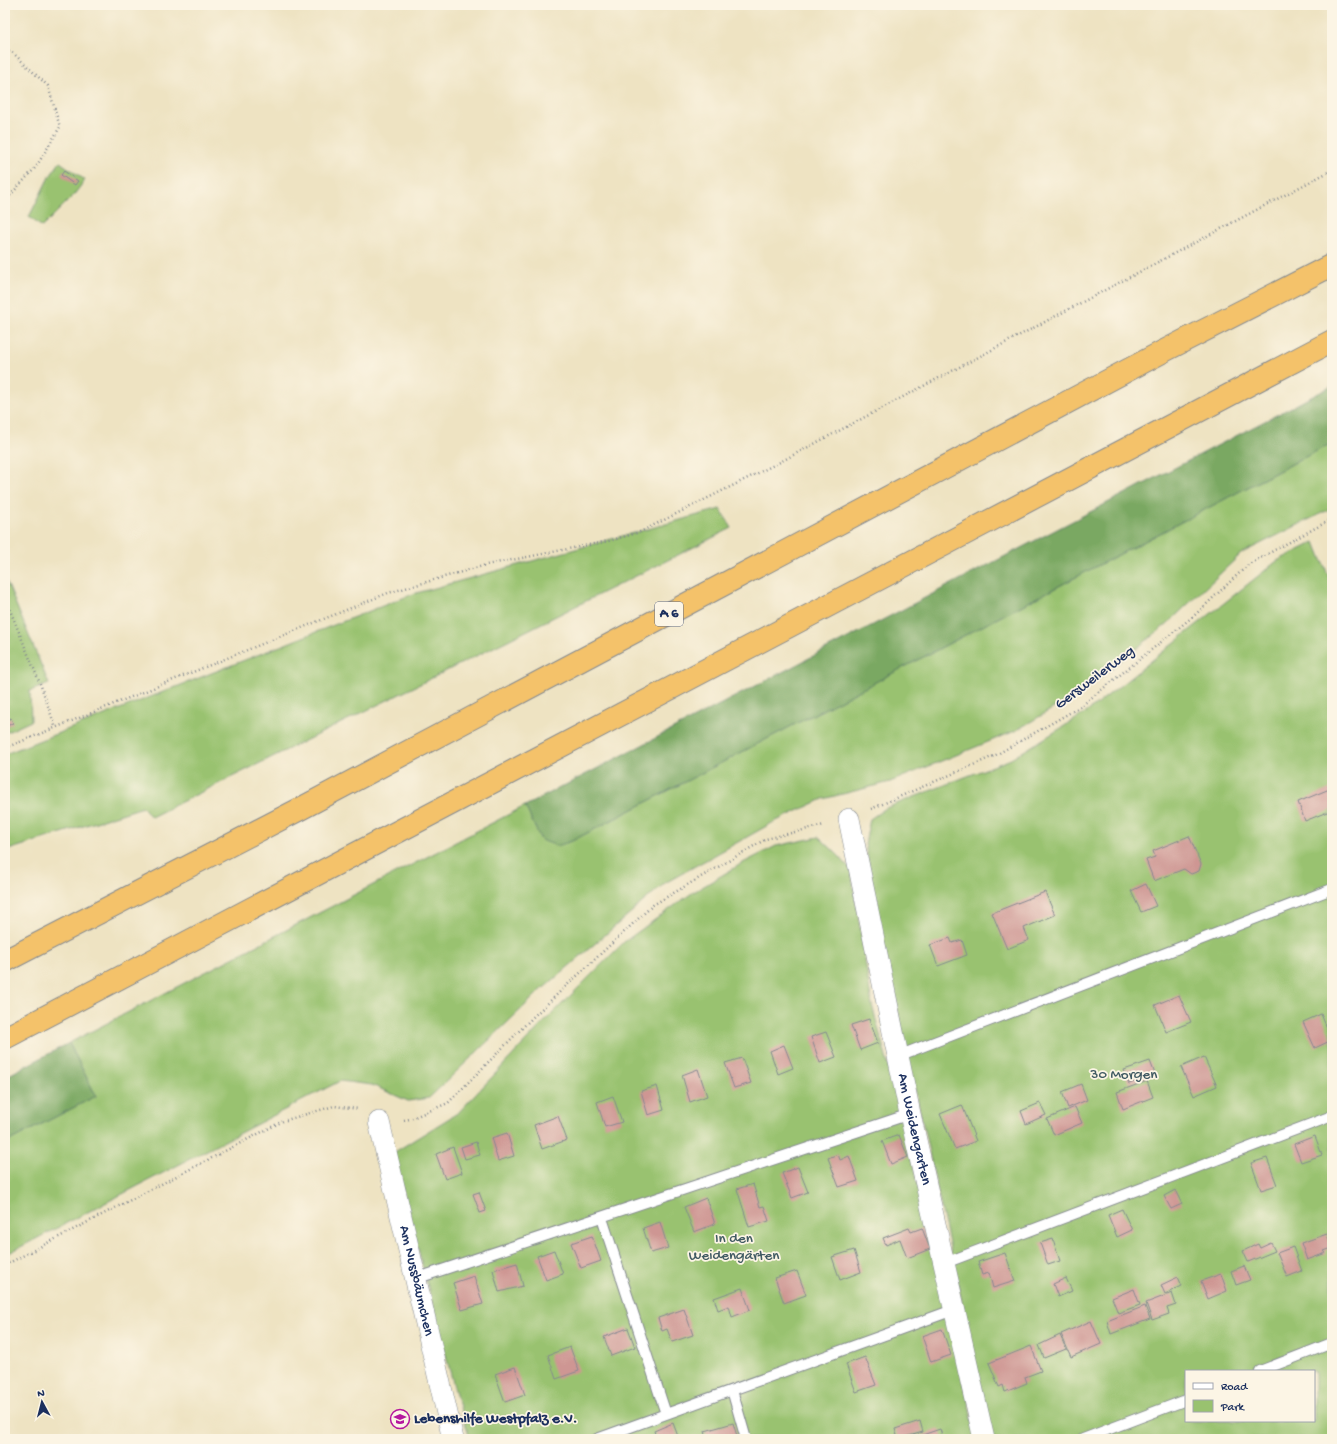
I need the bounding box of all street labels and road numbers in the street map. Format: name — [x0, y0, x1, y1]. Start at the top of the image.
road number: A 6 — [655, 602, 683, 626]
street label: Gersweilerweg — [1052, 642, 1138, 714]
street label: Am Weidengarten — [893, 1072, 935, 1187]
street label: Am Nussbäumchen — [394, 1224, 438, 1338]

